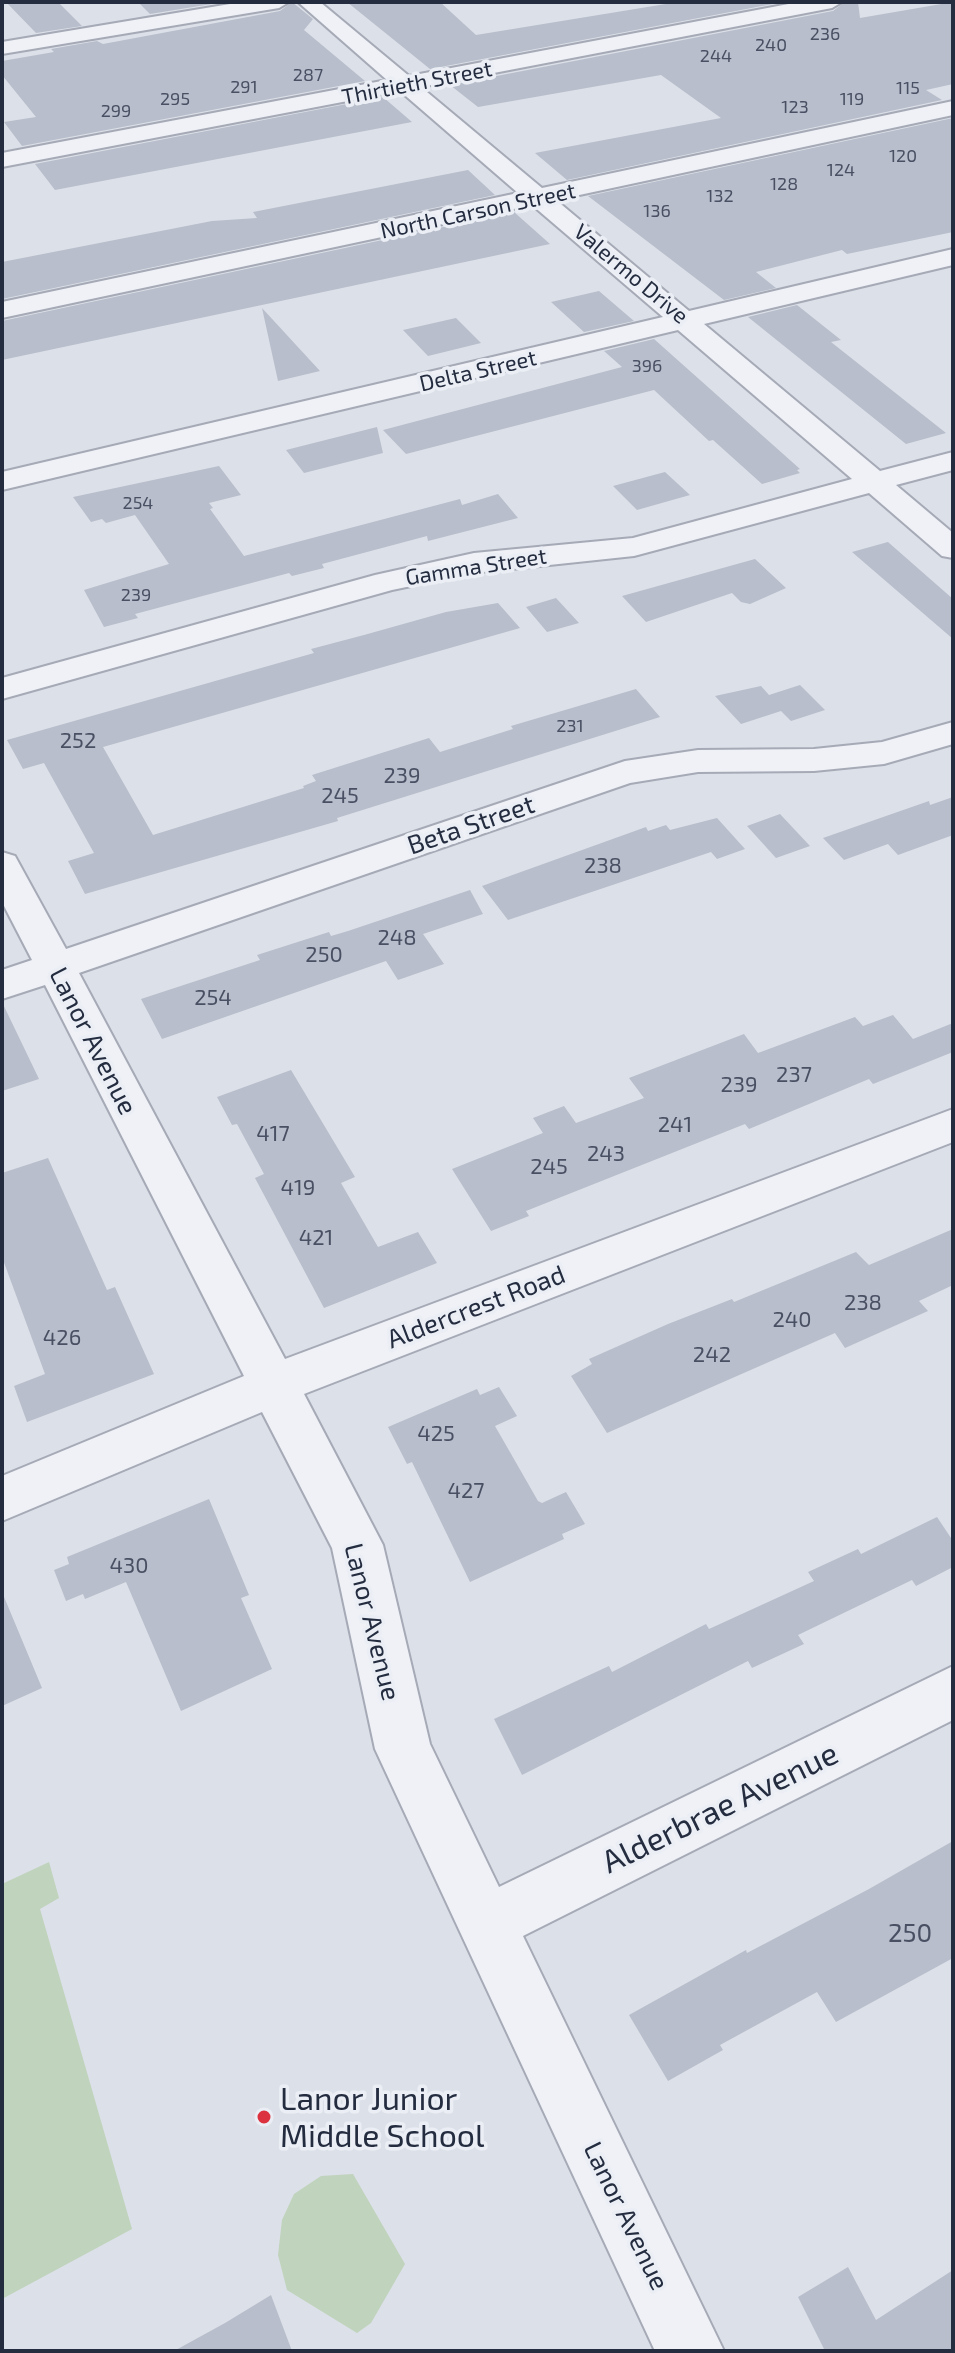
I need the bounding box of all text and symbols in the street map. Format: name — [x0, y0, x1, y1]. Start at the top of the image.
house number: 236 — [810, 23, 840, 45]
house number: 240 — [755, 34, 787, 56]
house number: 244 — [700, 45, 732, 67]
street label: Thirtieth Street — [340, 55, 494, 111]
house number: 287 — [293, 64, 323, 86]
house number: 291 — [230, 76, 258, 98]
house number: 115 — [896, 77, 920, 99]
house number: 295 — [160, 88, 190, 110]
house number: 119 — [840, 88, 864, 110]
house number: 123 — [781, 96, 809, 118]
house number: 299 — [101, 100, 131, 122]
house number: 120 — [889, 145, 917, 167]
house number: 124 — [827, 159, 855, 181]
house number: 128 — [770, 173, 798, 195]
street label: North Carson Street — [378, 177, 578, 245]
house number: 132 — [706, 185, 734, 207]
house number: 136 — [643, 200, 671, 222]
street label: Valermo Drive — [569, 219, 693, 329]
street label: Delta Street — [417, 345, 539, 397]
house number: 396 — [632, 355, 662, 377]
house number: 254 — [123, 492, 153, 514]
street label: Gamma Street — [404, 543, 548, 591]
house number: 239 — [121, 584, 151, 606]
house number: 231 — [556, 715, 584, 737]
house number: 252 — [60, 728, 96, 754]
house number: 239 — [383, 763, 421, 789]
house number: 245 — [321, 783, 359, 809]
street label: Beta Street — [403, 789, 539, 861]
house number: 238 — [584, 853, 622, 879]
house number: 248 — [377, 925, 417, 951]
house number: 250 — [305, 942, 343, 968]
street label: Lanor Avenue — [43, 962, 143, 1120]
house number: 254 — [194, 985, 232, 1011]
house number: 237 — [776, 1062, 812, 1088]
house number: 239 — [720, 1072, 758, 1098]
house number: 241 — [658, 1112, 692, 1138]
house number: 417 — [256, 1121, 290, 1147]
house number: 243 — [587, 1141, 625, 1167]
house number: 245 — [530, 1154, 568, 1180]
house number: 419 — [281, 1175, 315, 1201]
house number: 421 — [299, 1225, 333, 1251]
street label: Aldercrest Road — [382, 1259, 570, 1355]
house number: 238 — [844, 1290, 882, 1316]
house number: 240 — [772, 1307, 812, 1333]
house number: 426 — [43, 1325, 81, 1351]
house number: 242 — [693, 1342, 731, 1368]
house number: 425 — [417, 1421, 455, 1447]
house number: 427 — [447, 1478, 485, 1504]
street label: Lanor Avenue — [337, 1540, 407, 1704]
house number: 430 — [109, 1553, 149, 1579]
street label: Alderbrae Avenue — [596, 1734, 844, 1882]
house number: 250 — [888, 1917, 932, 1949]
place label: Lanor Junior Middle School — [280, 2080, 485, 2155]
marker: Lanor Junior Middle School — [255, 2108, 273, 2126]
street label: Lanor Avenue — [577, 2137, 675, 2295]

